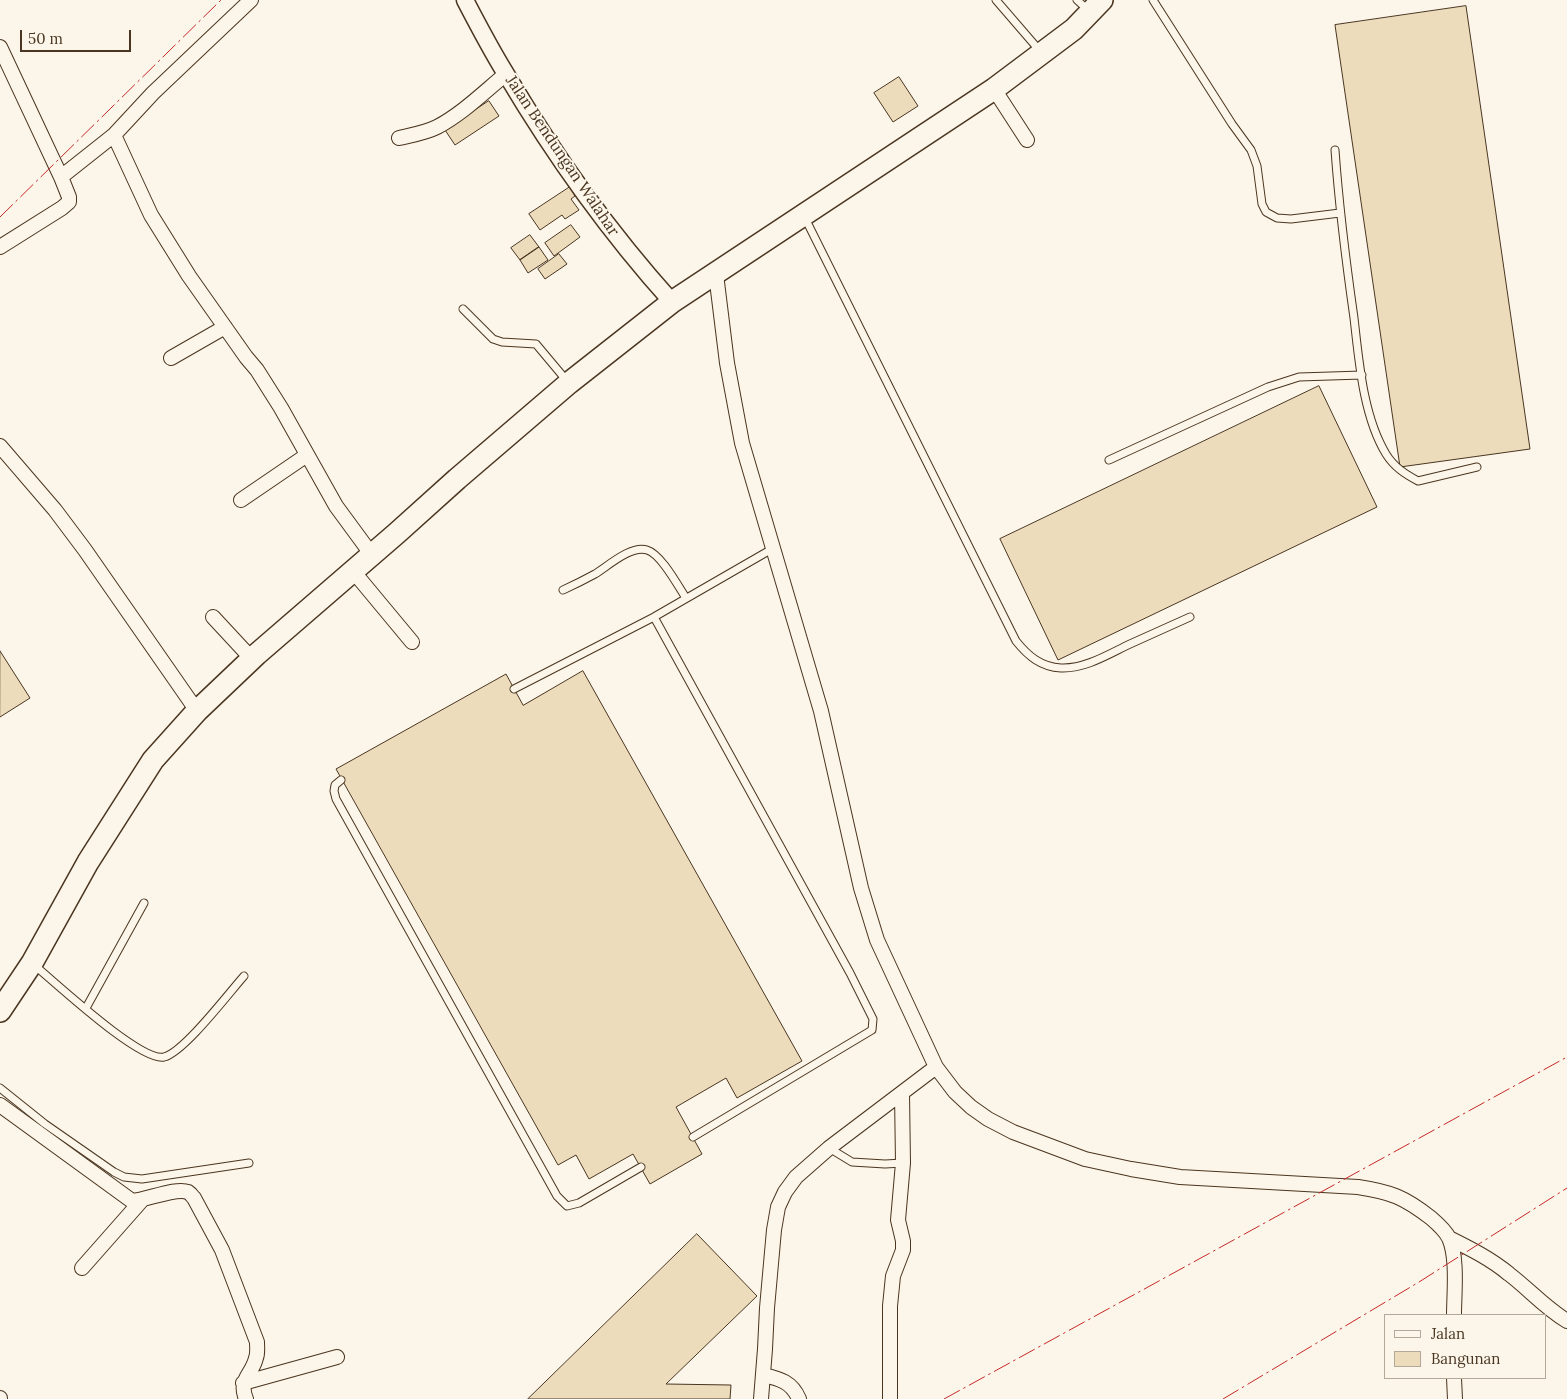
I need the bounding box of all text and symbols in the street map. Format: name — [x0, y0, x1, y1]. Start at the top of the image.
scale bar — [22, 20, 134, 52]
text: 50 m — [28, 29, 63, 48]
street label: Jalan Bendungan Walahar — [501, 72, 623, 240]
legend — [1384, 1314, 1547, 1379]
text: Jalan — [1431, 1324, 1465, 1343]
text: Bangunan — [1431, 1349, 1500, 1368]

